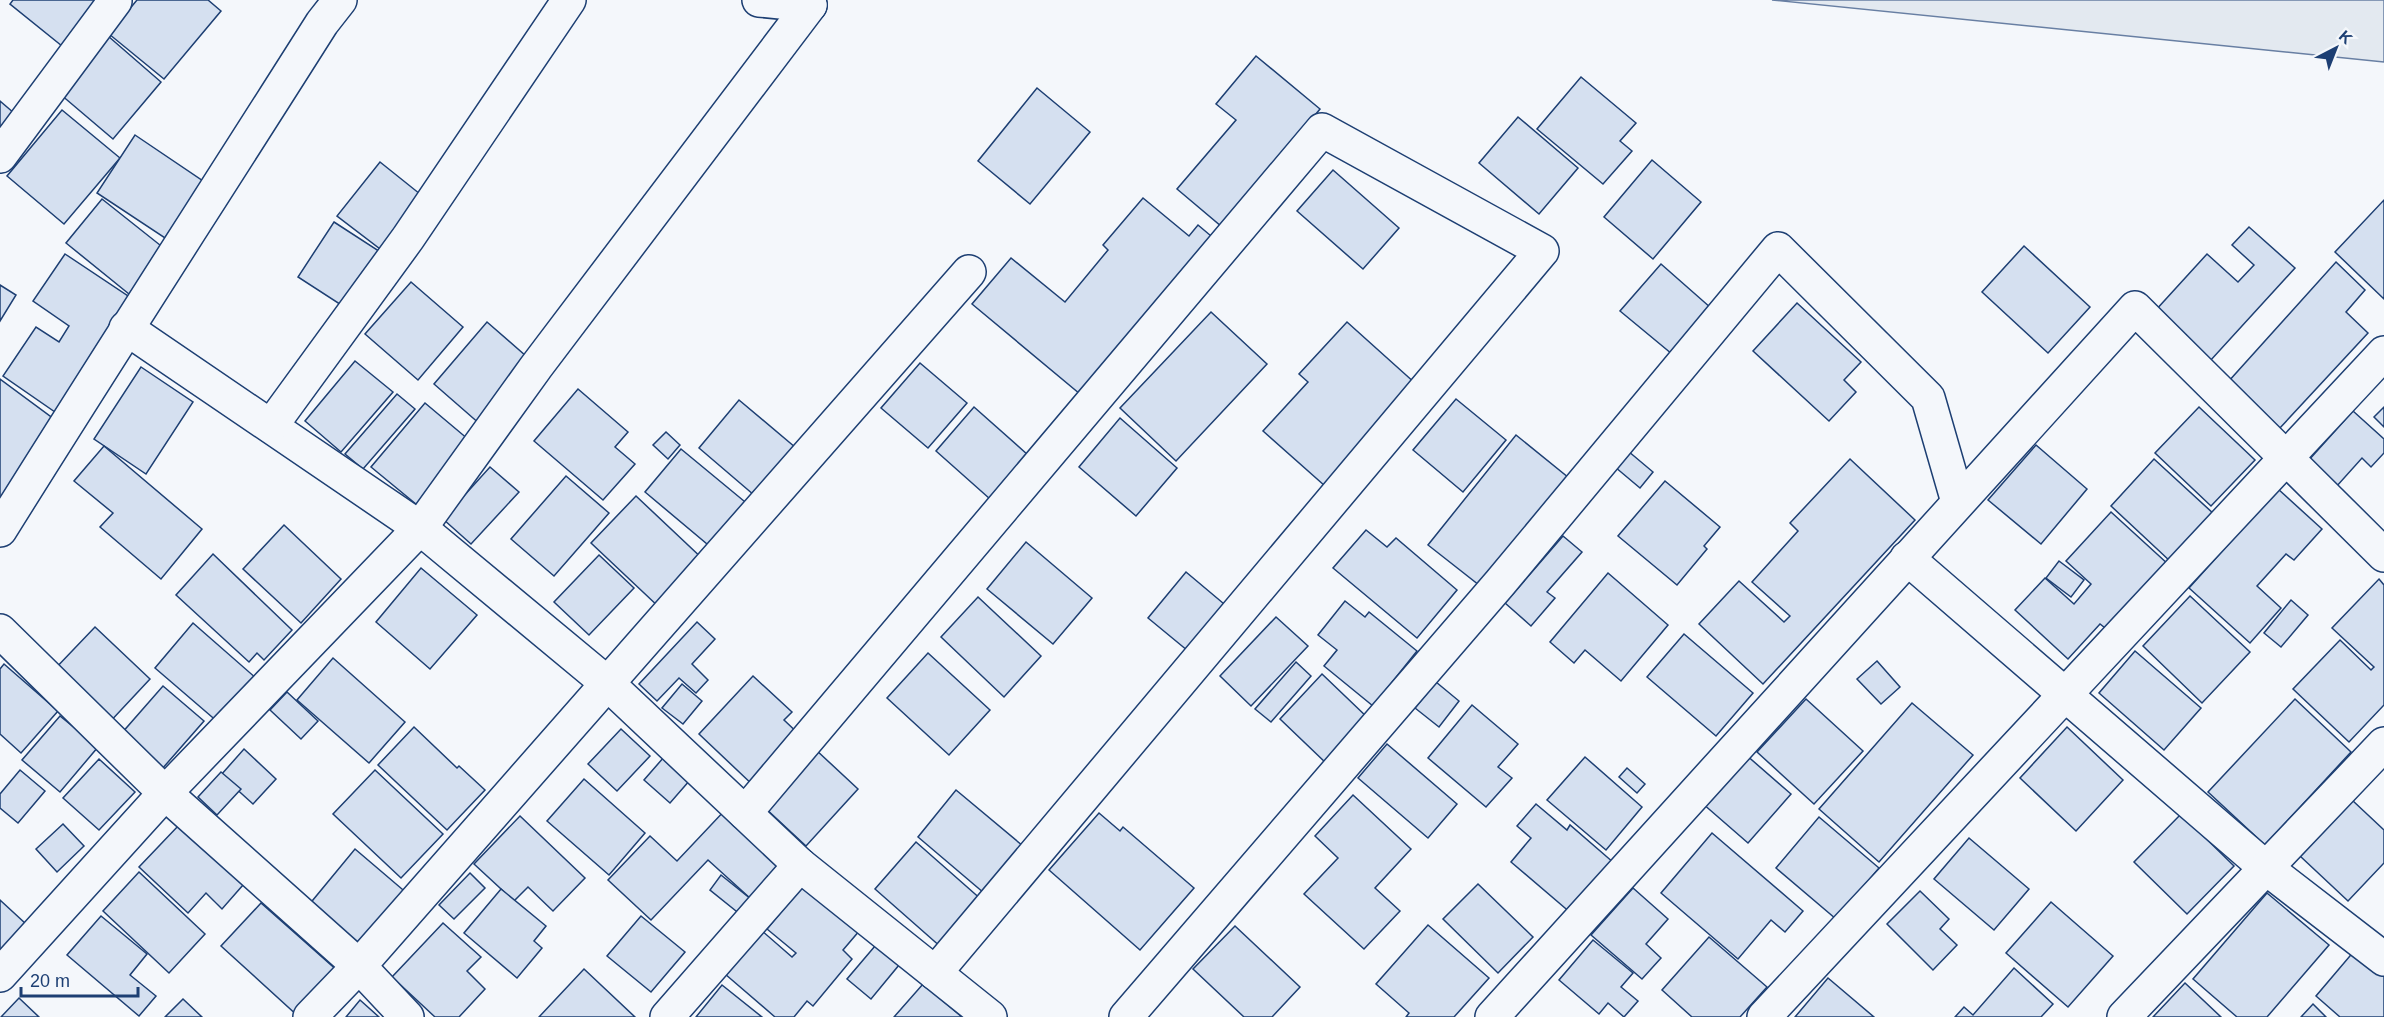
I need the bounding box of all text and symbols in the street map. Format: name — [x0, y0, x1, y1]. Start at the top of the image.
north arrow — [2306, 18, 2366, 78]
text: K — [2336, 27, 2356, 48]
scale bar — [21, 960, 138, 998]
text: 20 m — [30, 971, 70, 991]

